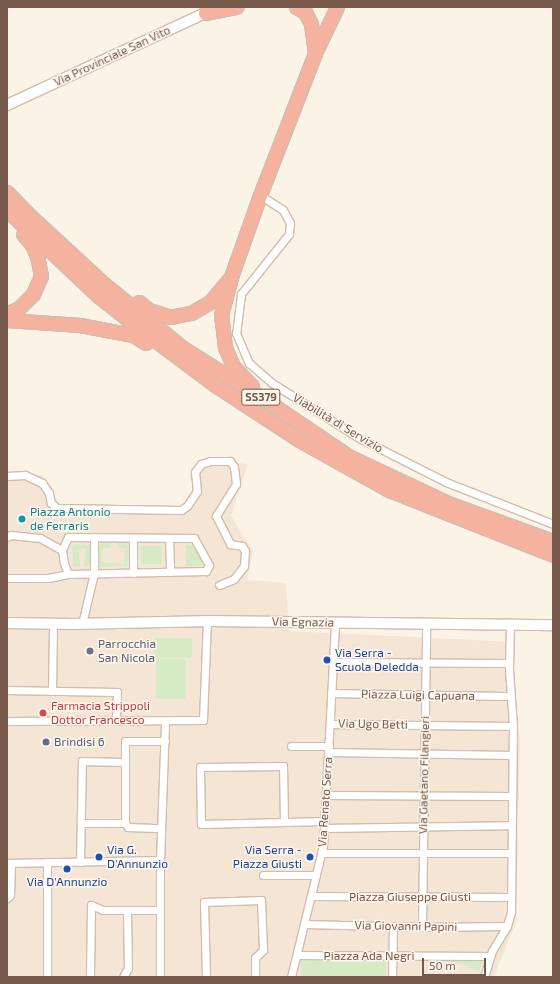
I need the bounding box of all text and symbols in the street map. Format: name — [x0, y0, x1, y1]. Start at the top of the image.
street label: Via Provinciale San Vito — [51, 23, 173, 89]
road number: SS379 — [241, 388, 281, 406]
street label: Viabilità di Servizio — [290, 390, 386, 456]
place label: Piazza Antonio de Ferraris — [30, 505, 111, 533]
marker: Piazza Antonio de Ferraris — [17, 514, 27, 524]
street label: Via Egnazia — [272, 614, 334, 630]
place label: Parrocchia San Nicola — [98, 637, 156, 665]
marker: Parrocchia San Nicola — [85, 646, 95, 656]
place label: Via Serra - Scuola Deledda — [335, 646, 419, 674]
marker: Via Serra - Scuola Deledda — [322, 655, 332, 665]
street label: Piazza Luigi Capuana — [361, 687, 475, 703]
place label: Farmacia Strippoli Dottor Francesco — [51, 699, 150, 727]
marker: Farmacia Strippoli Dottor Francesco — [38, 708, 48, 718]
street label: Via Ugo Betti — [338, 716, 408, 732]
street label: Via Gaetano Filangieri — [416, 716, 432, 834]
place label: Brindisi 6 — [54, 735, 105, 749]
marker: Brindisi 6 — [41, 737, 51, 747]
street label: Via Renato Serra — [315, 756, 335, 848]
place label: Via G. D'Annunzio — [107, 843, 168, 871]
place label: Via Serra - Piazza Giusti — [233, 843, 302, 871]
marker: Via G. D'Annunzio — [94, 852, 104, 862]
marker: Via Serra - Piazza Giusti — [305, 852, 315, 862]
marker: Via D'Annunzio — [62, 864, 72, 874]
place label: Via D'Annunzio — [27, 875, 107, 889]
street label: Piazza Giuseppe Giusti — [349, 890, 471, 904]
street label: Via Giovanni Papini — [354, 918, 458, 934]
street label: Piazza Ada Negri — [323, 949, 415, 963]
scale bar — [424, 950, 488, 976]
text: 50 m — [429, 958, 456, 972]

